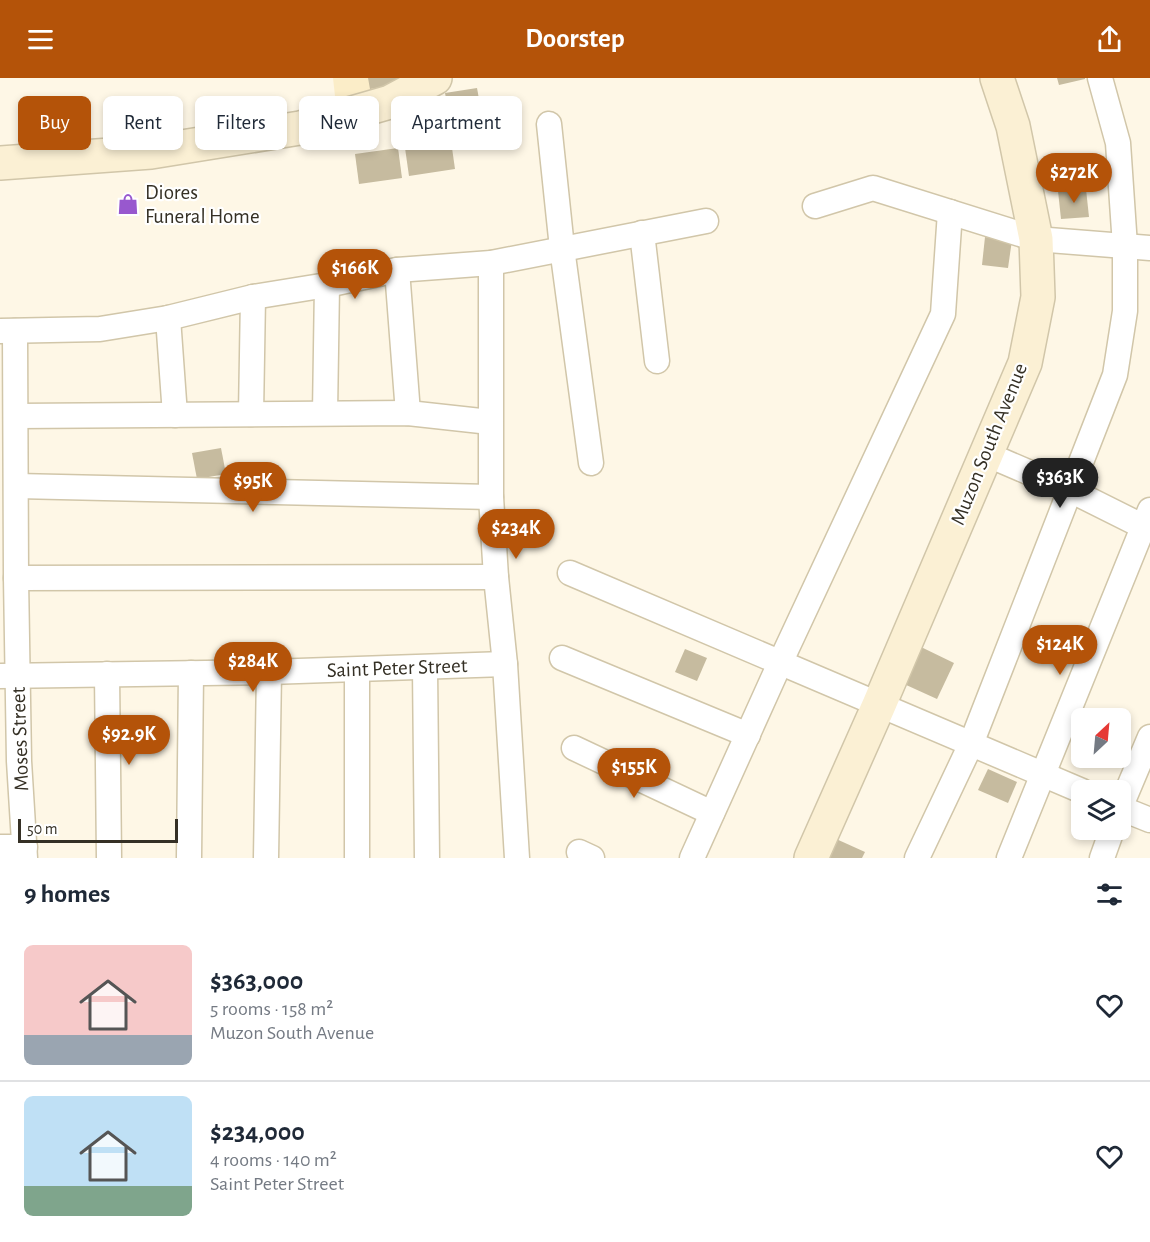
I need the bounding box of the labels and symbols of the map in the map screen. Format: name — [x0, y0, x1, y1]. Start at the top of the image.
pin: $272K — [1032, 153, 1116, 204]
place label: Diores Funeral Home — [145, 182, 260, 227]
shop icon: Diores Funeral Home — [116, 192, 140, 216]
pin: $166K — [313, 249, 397, 300]
street label: Muzon South Avenue — [947, 360, 1031, 528]
pin: $363K — [1018, 458, 1102, 509]
pin: $95K — [217, 462, 289, 513]
pin: $234K — [474, 509, 558, 560]
pin: $124K — [1018, 625, 1102, 676]
pin: $284K — [211, 642, 295, 693]
street label: Saint Peter Street — [326, 655, 468, 681]
street label: Moses Street — [8, 686, 32, 792]
north arrow — [1071, 708, 1131, 768]
pin: $92.9K — [80, 715, 178, 766]
pin: $155K — [592, 748, 676, 799]
scale bar — [18, 816, 178, 844]

